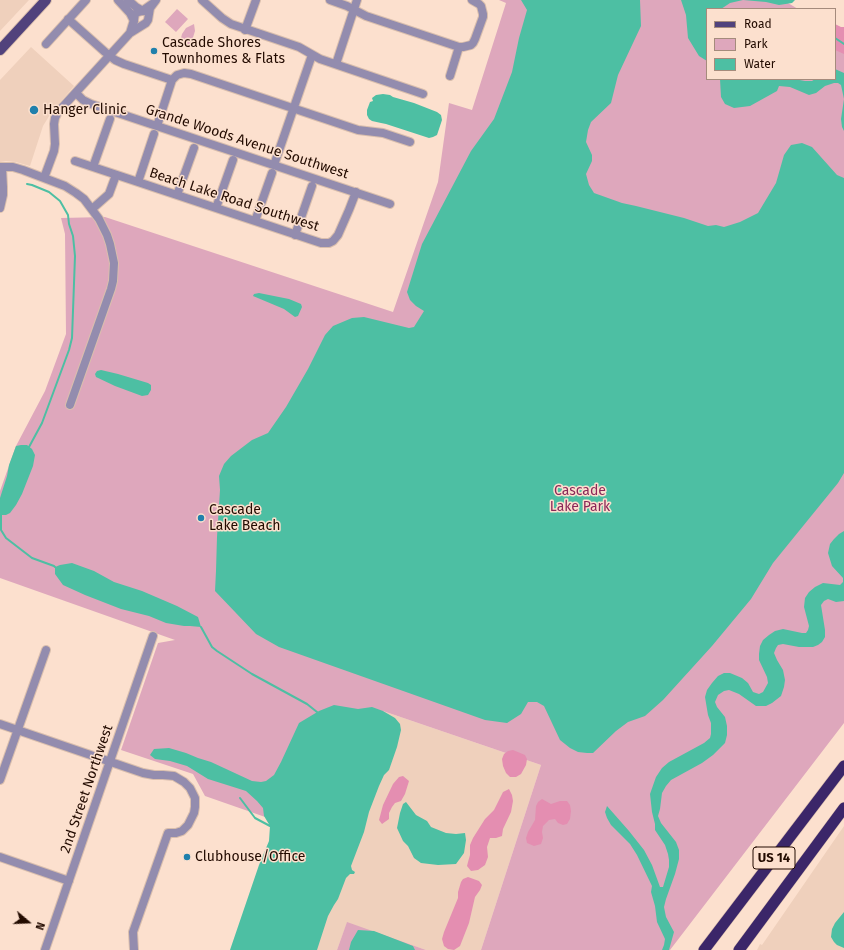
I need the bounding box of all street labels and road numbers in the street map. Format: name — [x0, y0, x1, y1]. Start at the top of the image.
street label: Grande Woods Avenue Southwest — [143, 101, 351, 183]
street label: Beach Lake Road Southwest — [147, 165, 321, 235]
street label: 2nd Street Northwest — [57, 723, 117, 855]
road number: US 14 — [753, 847, 795, 869]

